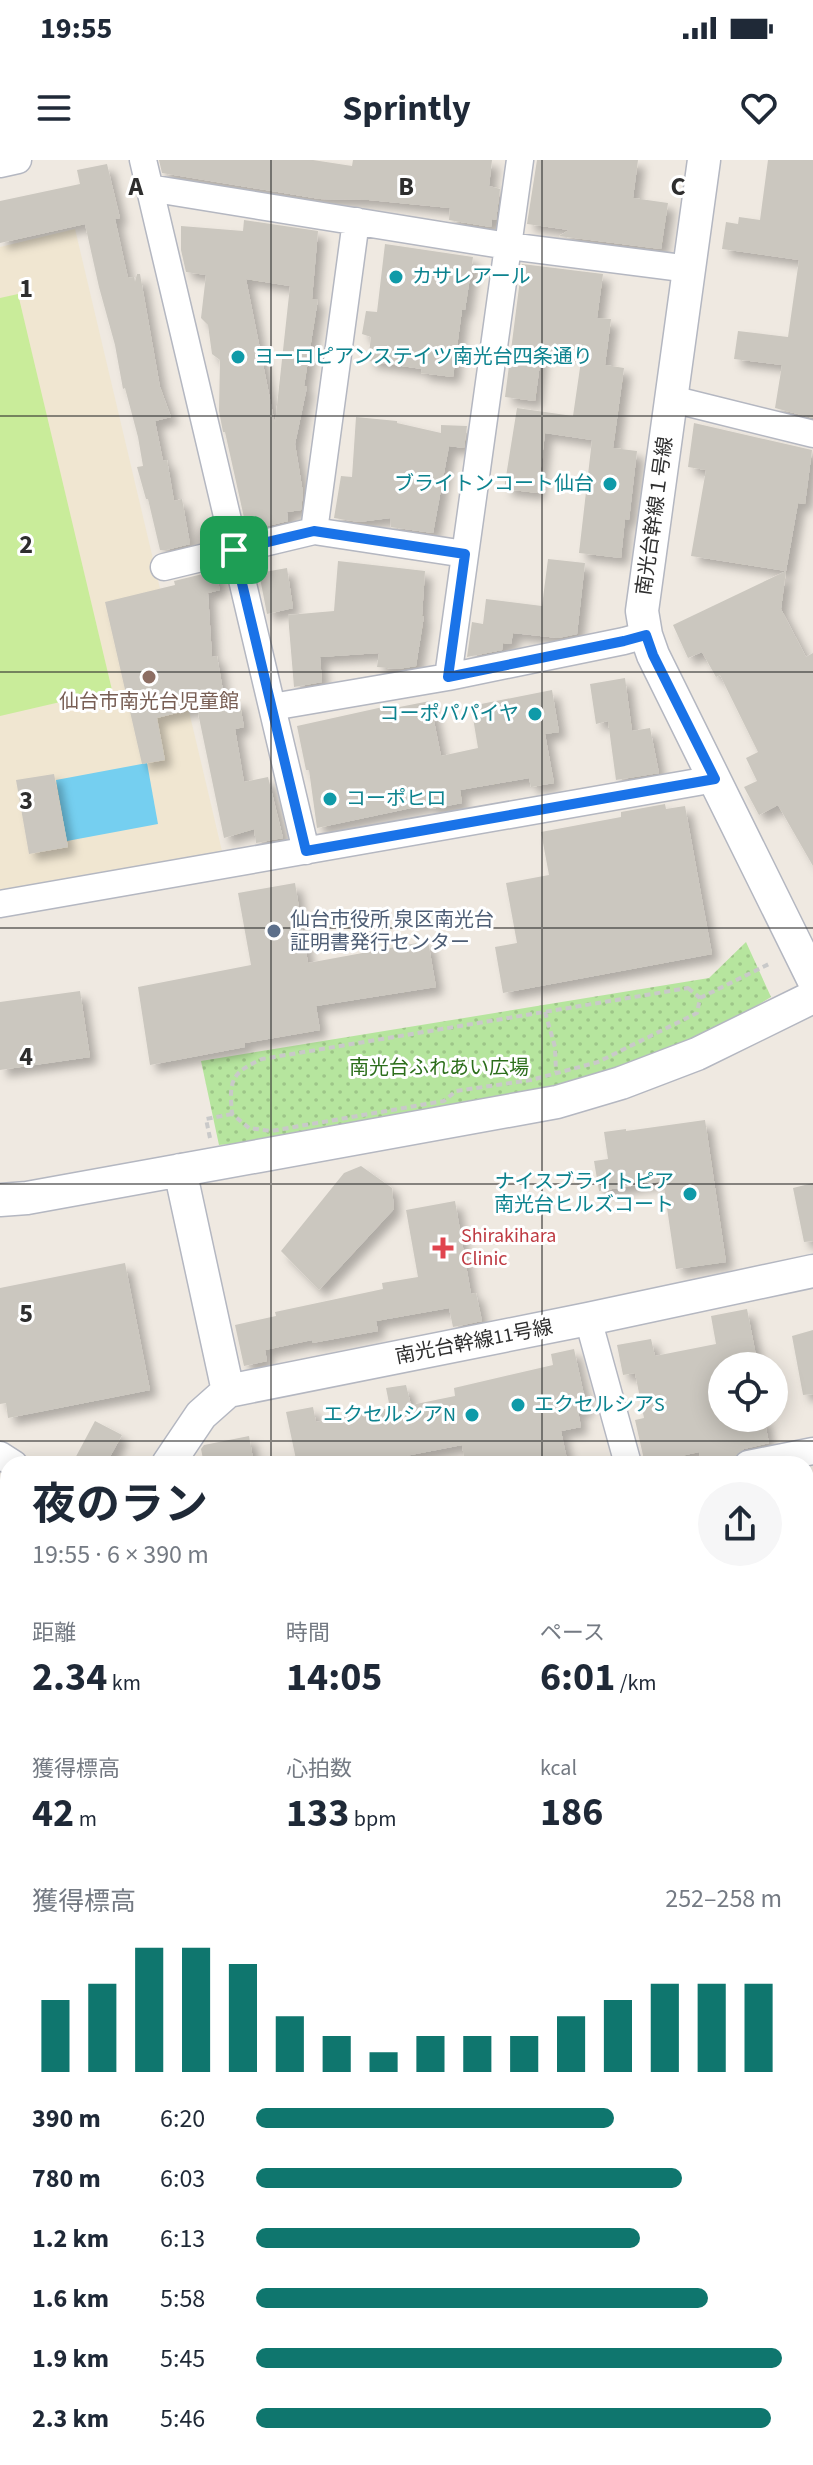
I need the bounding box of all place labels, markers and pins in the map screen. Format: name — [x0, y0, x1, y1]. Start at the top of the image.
place label: カサレアール — [412, 263, 531, 291]
marker: カサレアール — [387, 268, 405, 286]
place label: ヨーロピアンステイツ南光台四条通り — [254, 343, 593, 371]
marker: ヨーロピアンステイツ南光台四条通り — [229, 348, 247, 366]
place label: ブライトンコート仙台 — [394, 470, 594, 498]
marker: ブライトンコート仙台 — [601, 475, 619, 493]
pin — [200, 516, 268, 584]
marker: 仙台市南光台児童館 — [140, 668, 158, 686]
place label: 仙台市南光台児童館 — [59, 688, 239, 716]
place label: コーポパパイヤ — [380, 700, 519, 728]
marker: コーポパパイヤ — [526, 705, 544, 723]
place label: コーポヒロ — [346, 785, 446, 813]
marker: コーポヒロ — [321, 790, 339, 808]
place label: 仙台市役所 泉区南光台 証明書発行センター — [290, 906, 494, 957]
marker: 仙台市役所 泉区南光台 証明書発行センター — [265, 922, 283, 940]
place label: ナイスブライトピア 南光台ヒルズコート — [494, 1168, 674, 1219]
marker: ナイスブライトピア 南光台ヒルズコート — [681, 1185, 699, 1203]
place label: Shirakihara Clinic — [461, 1222, 556, 1273]
marker: Shirakihara Clinic — [432, 1237, 454, 1259]
place label: エクセルシアS — [534, 1391, 665, 1419]
marker: エクセルシアS — [509, 1396, 527, 1414]
place label: エクセルシアN — [323, 1401, 456, 1429]
marker: エクセルシアN — [463, 1406, 481, 1424]

